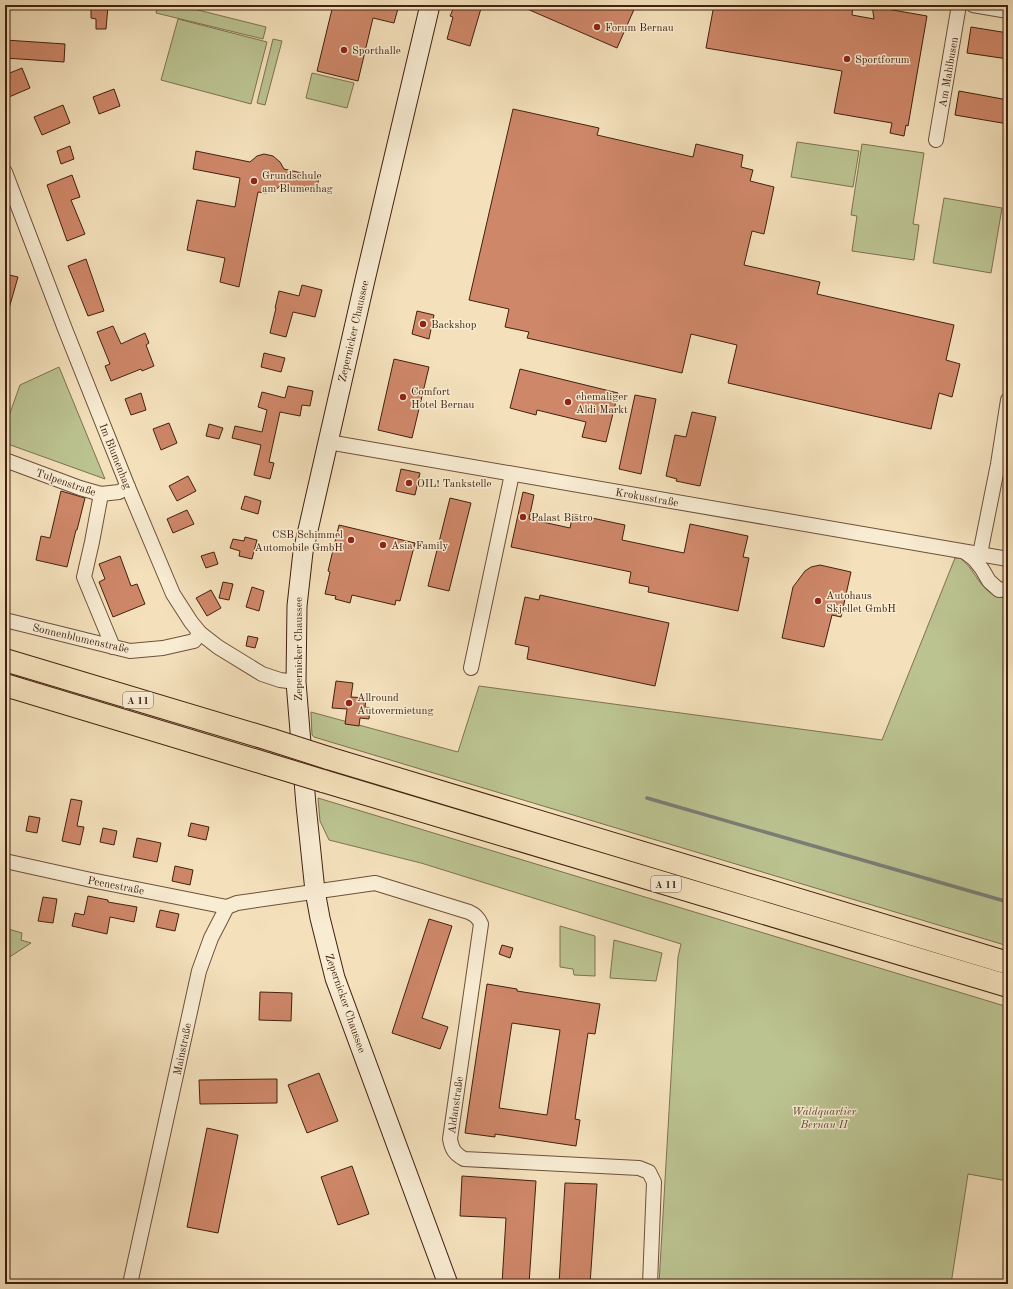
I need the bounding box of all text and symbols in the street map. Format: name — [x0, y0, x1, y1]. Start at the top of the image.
marker: Forum Bernau — [592, 22, 602, 32]
place label: Forum Bernau — [605, 23, 674, 34]
street label: Am Mahlbusen — [938, 36, 961, 108]
marker: Sporthalle — [339, 45, 349, 55]
place label: Sporthalle — [352, 46, 401, 57]
marker: Sportforum — [842, 54, 852, 64]
place label: Sportforum — [855, 55, 910, 66]
place label: Grundschule am Blumenhag — [262, 171, 333, 195]
marker: Grundschule am Blumenhag — [249, 176, 259, 186]
street label: Zepernicker Chaussee — [337, 279, 372, 383]
marker: Backshop — [418, 319, 428, 329]
place label: Backshop — [431, 320, 477, 331]
place label: Comfort Hotel Bernau — [411, 387, 475, 411]
marker: Comfort Hotel Bernau — [398, 392, 408, 402]
place label: ehemaliger Aldi Markt — [576, 392, 628, 416]
marker: ehemaliger Aldi Markt — [563, 397, 573, 407]
street label: Im Blumenhag — [96, 422, 133, 491]
street label: Tulpenstraße — [34, 468, 97, 499]
marker: OIL! Tankstelle — [404, 478, 414, 488]
place label: OIL! Tankstelle — [417, 479, 492, 490]
street label: Krokusstraße — [614, 487, 679, 509]
marker: Palast Bistro — [518, 512, 528, 522]
place label: Palast Bistro — [531, 513, 593, 524]
place label: CSB Schimmel Automobile GmbH — [255, 530, 343, 554]
marker: CSB Schimmel Automobile GmbH — [346, 535, 356, 545]
marker: Asia Family — [378, 540, 388, 550]
place label: Asia Family — [391, 541, 449, 552]
place label: Autohaus Skjellet GmbH — [826, 591, 896, 615]
marker: Autohaus Skjellet GmbH — [813, 596, 823, 606]
street label: Zepernicker Chaussee — [294, 597, 305, 701]
street label: Sonnenblumenstraße — [31, 623, 130, 656]
road number: A 11 — [123, 692, 153, 708]
place label: Allround Autovermietung — [357, 693, 433, 717]
marker: Allround Autovermietung — [344, 698, 354, 708]
street label: Peenestraße — [86, 876, 145, 897]
road number: A 11 — [651, 876, 681, 892]
street label: Zepernicker Chaussee — [322, 953, 367, 1054]
street label: Mainstraße — [173, 1022, 194, 1076]
street label: Aldanstraße — [447, 1076, 466, 1135]
park label: Waldquartier Bernau II — [792, 1107, 857, 1131]

